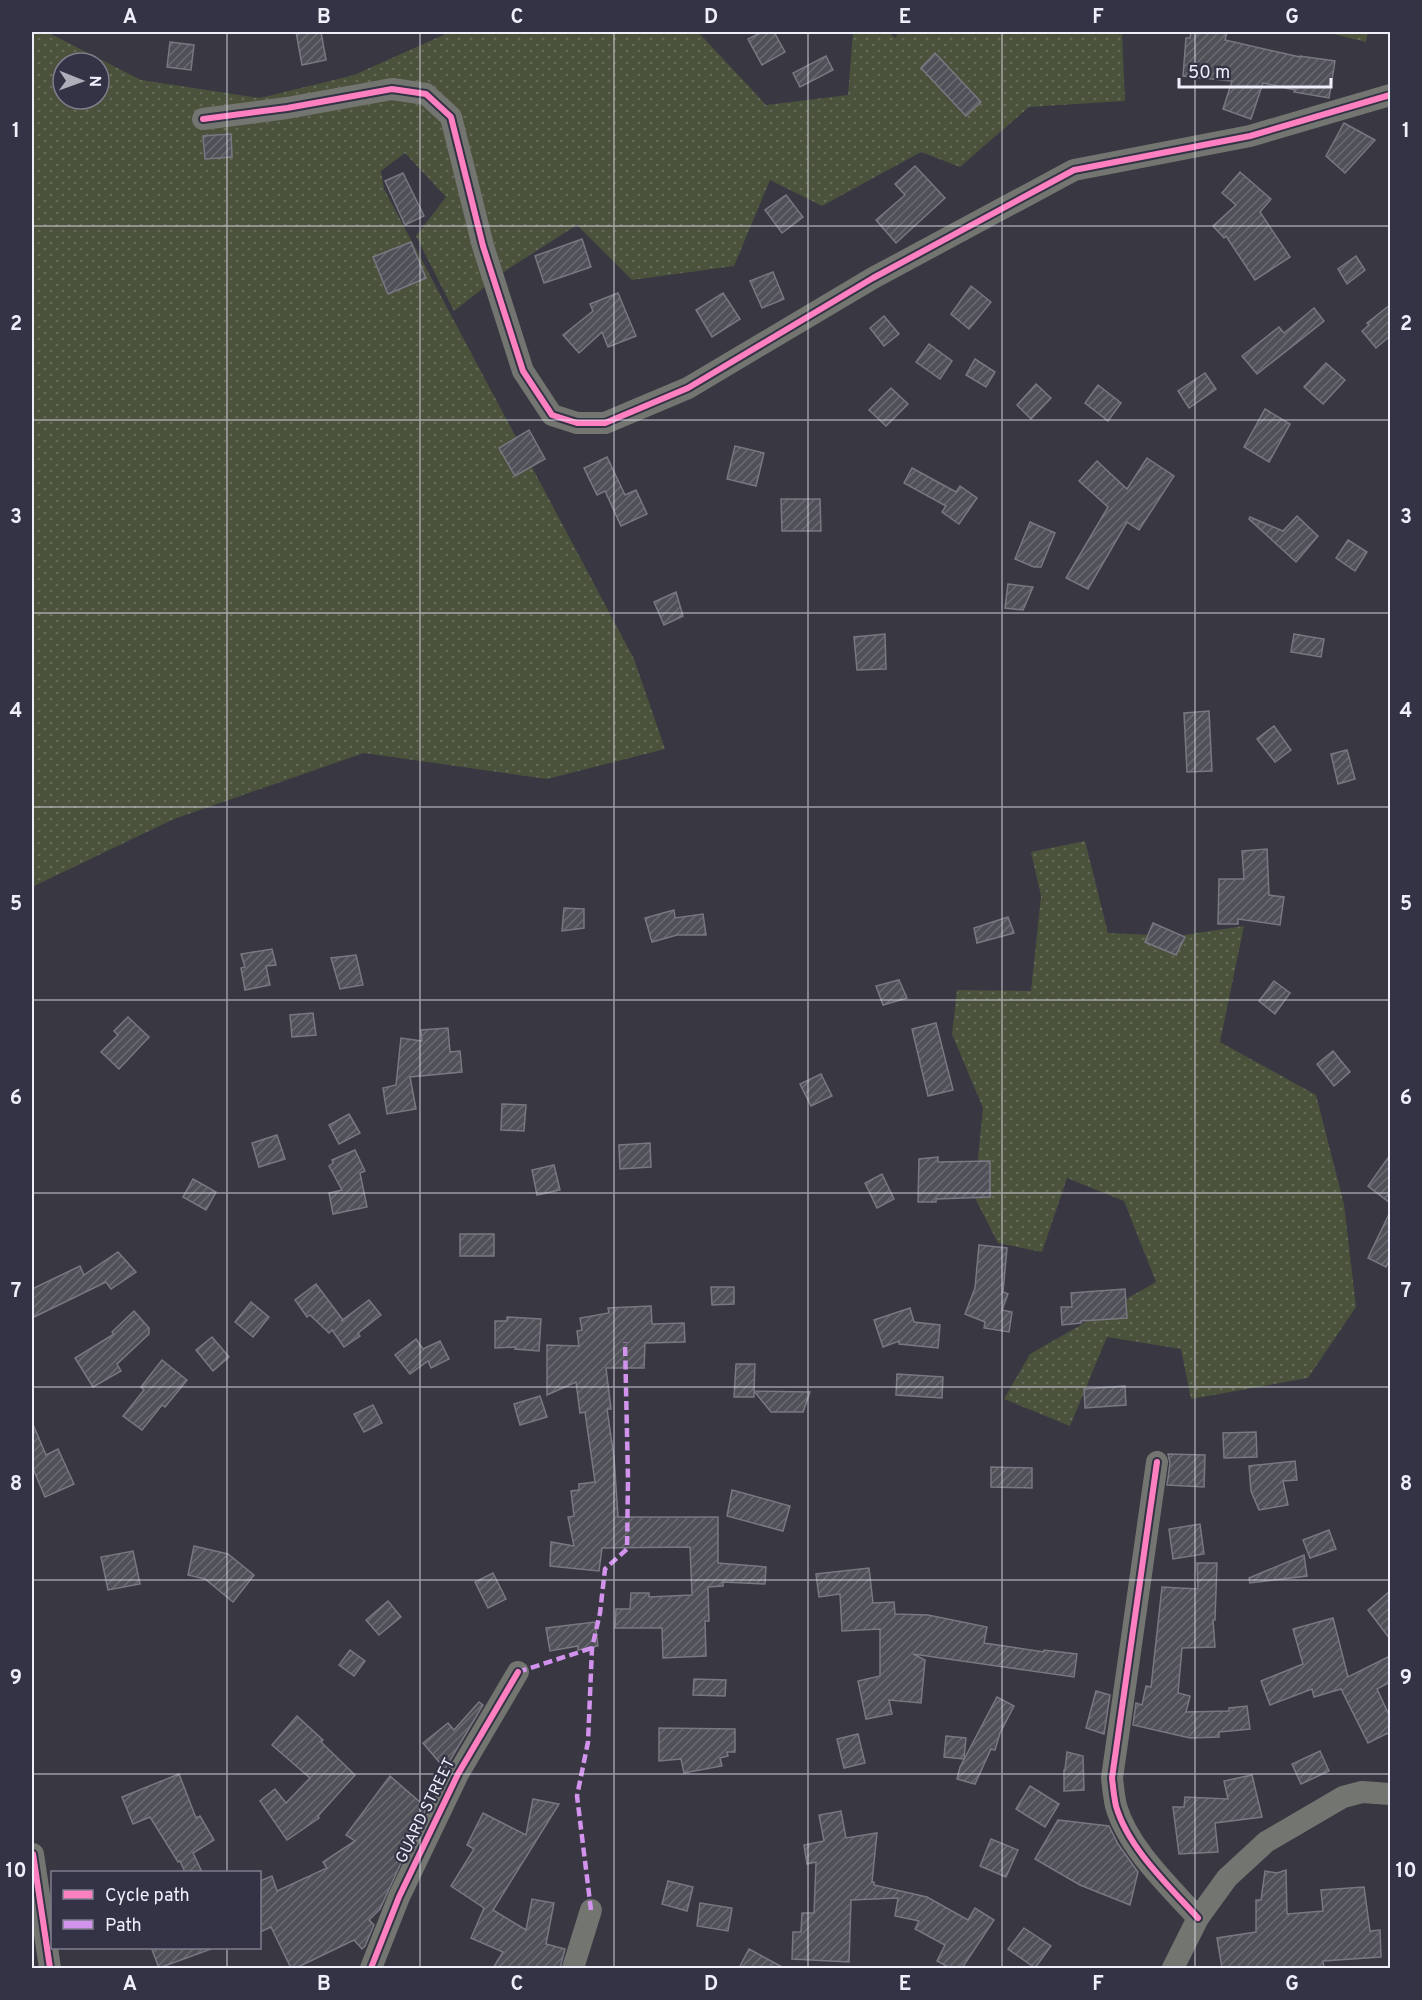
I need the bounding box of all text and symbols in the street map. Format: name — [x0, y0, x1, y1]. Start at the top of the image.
text: A — [123, 5, 137, 31]
text: B — [317, 5, 331, 31]
text: C — [511, 5, 523, 31]
text: D — [704, 5, 718, 31]
text: E — [899, 5, 911, 31]
text: F — [1092, 5, 1104, 31]
text: G — [1285, 5, 1299, 31]
north arrow — [51, 51, 111, 111]
scale bar — [1179, 51, 1330, 89]
text: 50 m — [1188, 62, 1230, 85]
text: N — [84, 75, 104, 87]
text: 1 — [12, 119, 20, 145]
text: 1 — [1402, 119, 1410, 145]
text: 2 — [10, 312, 22, 338]
text: 2 — [1400, 312, 1412, 338]
text: 3 — [10, 505, 22, 531]
text: 3 — [1400, 505, 1412, 531]
text: 4 — [10, 699, 22, 725]
text: 4 — [1400, 699, 1412, 725]
text: 5 — [10, 892, 22, 918]
text: 5 — [1400, 892, 1412, 918]
text: 6 — [10, 1086, 22, 1112]
text: 6 — [1400, 1086, 1412, 1112]
text: 7 — [11, 1279, 21, 1305]
text: 7 — [1401, 1279, 1411, 1305]
text: 8 — [10, 1472, 22, 1498]
text: 8 — [1400, 1472, 1412, 1498]
text: 9 — [10, 1666, 22, 1692]
text: 9 — [1400, 1666, 1412, 1692]
street label: GUARD STREET — [392, 1755, 460, 1867]
text: 10 — [5, 1859, 27, 1885]
text: 10 — [1395, 1859, 1417, 1885]
legend — [51, 1871, 261, 1949]
text: Cycle path — [105, 1885, 190, 1908]
text: Path — [105, 1915, 142, 1938]
text: A — [123, 1972, 137, 1998]
text: B — [317, 1972, 331, 1998]
text: C — [511, 1972, 523, 1998]
text: D — [704, 1972, 718, 1998]
text: E — [899, 1972, 911, 1998]
text: F — [1092, 1972, 1104, 1998]
text: G — [1285, 1972, 1299, 1998]

